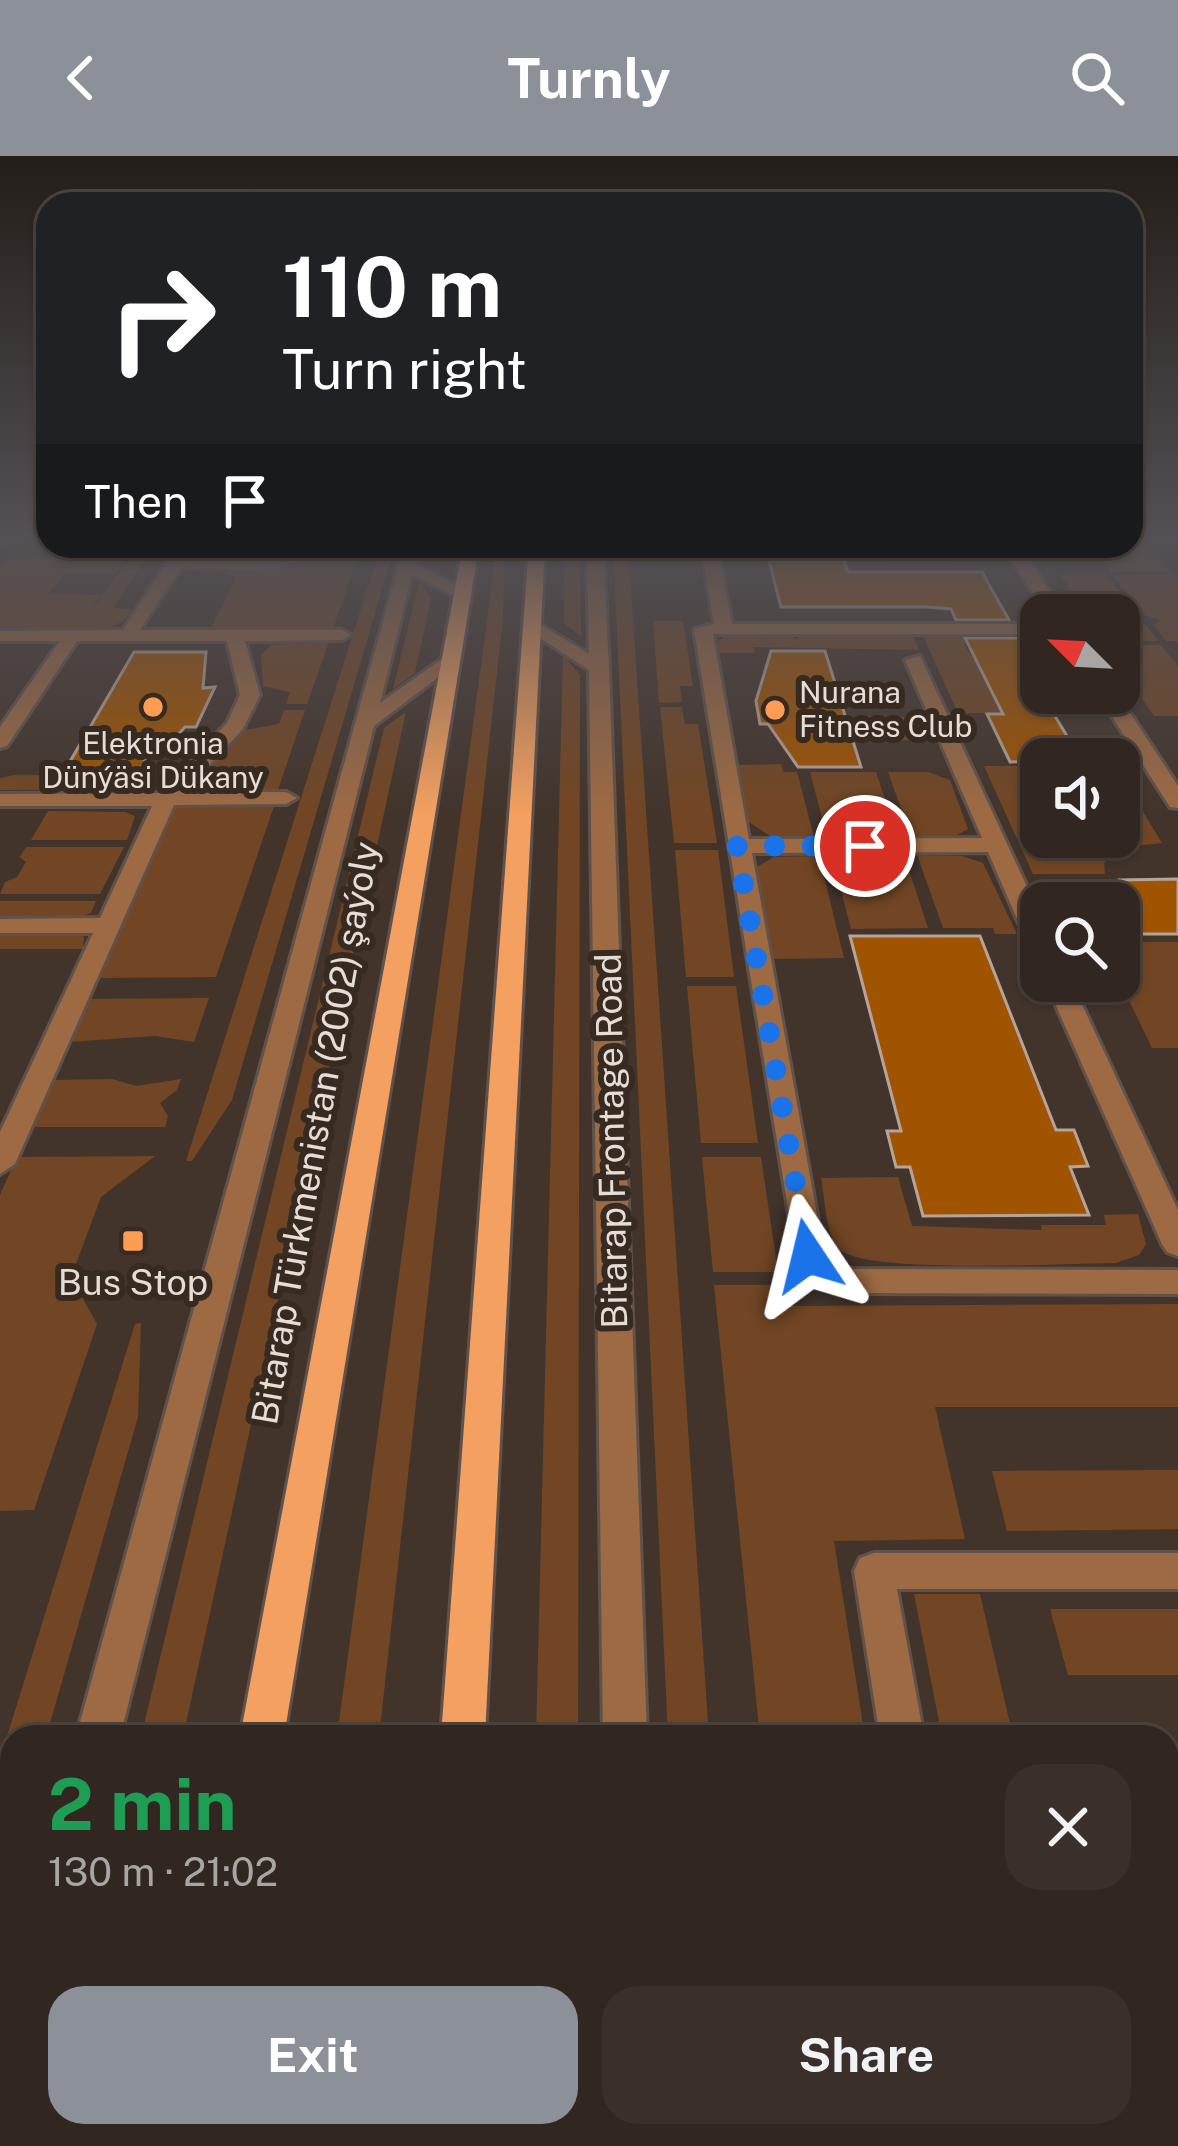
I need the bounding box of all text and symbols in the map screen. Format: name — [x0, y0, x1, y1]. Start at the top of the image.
icon: back — [48, 45, 114, 111]
icon: search — [1064, 45, 1130, 111]
text: Turnly — [507, 47, 671, 110]
text: 110 m — [282, 237, 502, 336]
icon: right — [84, 240, 240, 396]
text: Turn right — [282, 338, 527, 401]
icon: arrive — [212, 468, 278, 534]
text: Then — [84, 475, 188, 528]
north arrow — [1020, 594, 1140, 714]
map controls — [1020, 594, 1140, 1002]
place label: Nurana Fitness Club — [799, 674, 972, 744]
marker: Elektronia Dünýäsi Dükany — [140, 694, 166, 720]
marker: Nurana Fitness Club — [762, 697, 788, 723]
place label: Elektronia Dünýäsi Dükany — [42, 725, 264, 795]
button: sound — [1020, 738, 1140, 858]
pin — [814, 795, 916, 897]
icon: arrive — [832, 813, 898, 879]
street label: Bitarap Türkmenistan (2002) şaýoly — [243, 838, 387, 1428]
button: search — [1020, 882, 1140, 1002]
street label: Bitarap Frontage Road — [587, 953, 635, 1329]
position arrow — [745, 1193, 871, 1319]
marker: Bus Stop — [120, 1228, 146, 1254]
place label: Bus Stop — [58, 1261, 208, 1303]
text: 2 min — [48, 1762, 237, 1846]
button: close — [1005, 1764, 1131, 1890]
text: 130 m · 21:02 — [48, 1849, 278, 1895]
button: Exit — [48, 1986, 578, 2124]
button: Share — [602, 1986, 1131, 2124]

